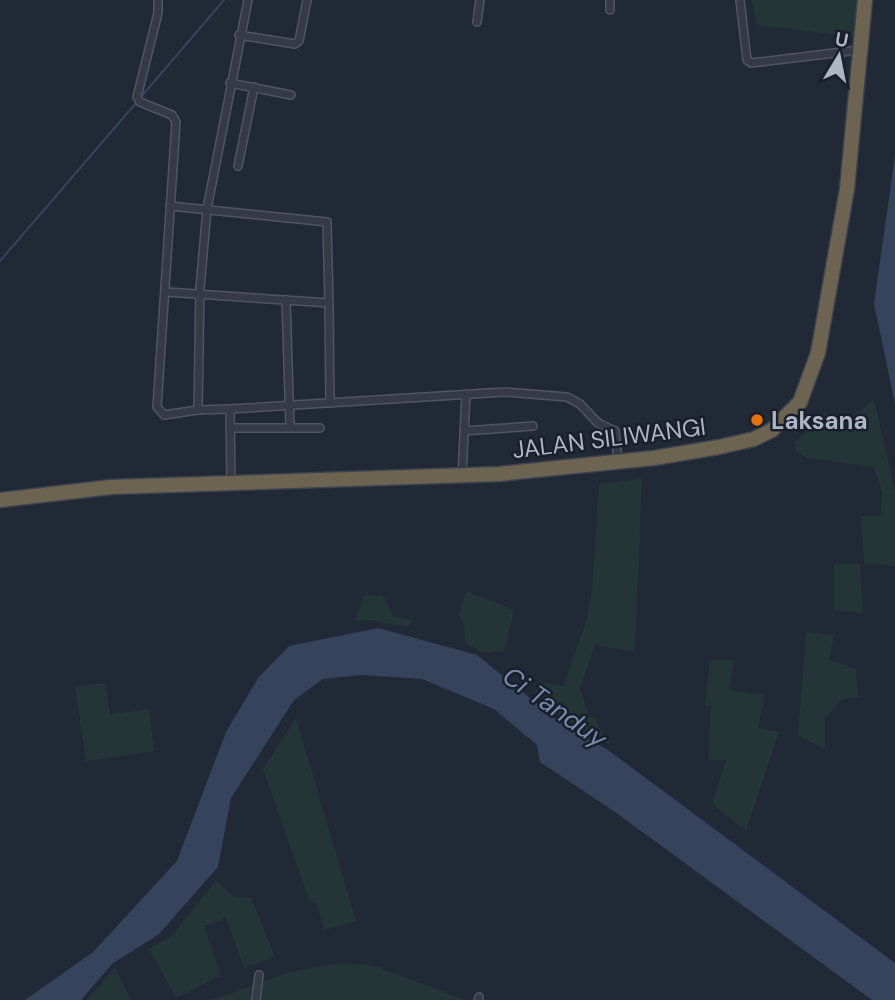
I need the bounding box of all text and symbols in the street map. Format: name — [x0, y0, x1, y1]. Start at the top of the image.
north arrow — [804, 21, 874, 91]
text: U — [833, 26, 850, 53]
place label: Laksana — [771, 405, 867, 436]
street label: JALAN SILIWANGI — [511, 411, 707, 465]
marker: Laksana — [749, 412, 765, 428]
water label: Ci Tanduy — [496, 659, 615, 756]

